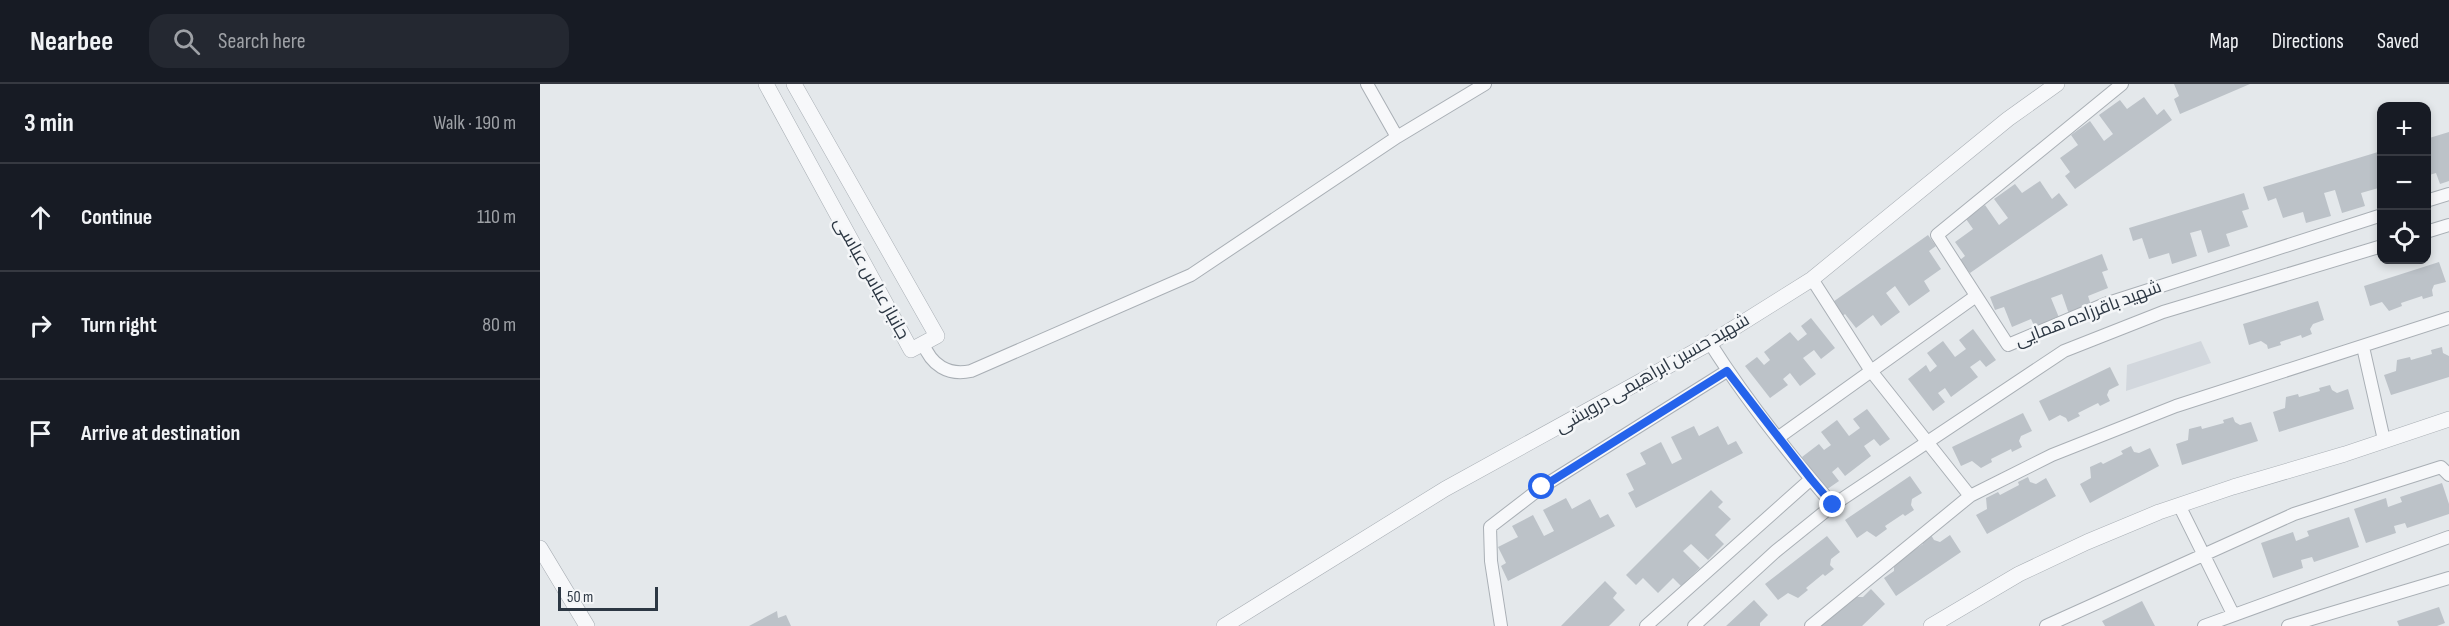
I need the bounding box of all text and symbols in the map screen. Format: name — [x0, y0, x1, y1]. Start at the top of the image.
search box — [149, 14, 569, 68]
text: Nearbee — [30, 25, 113, 58]
icon: search — [170, 25, 203, 58]
text: Search here — [218, 28, 306, 55]
text: Map — [2209, 29, 2239, 54]
text: Directions — [2272, 29, 2344, 54]
text: Saved — [2377, 29, 2419, 54]
map controls — [2377, 102, 2431, 264]
button: + — [2377, 102, 2431, 156]
text: 3 min — [24, 108, 74, 139]
text: Walk · 190 m — [433, 111, 516, 135]
button: − — [2377, 156, 2431, 210]
icon: ahead — [24, 201, 57, 234]
text: Continue — [81, 204, 152, 231]
text: 110 m — [477, 205, 516, 229]
button: locate — [2377, 210, 2431, 264]
street label: جانباز عباس عباسی — [829, 214, 914, 343]
street label: شهید باقرزاده همایی — [2012, 276, 2164, 351]
icon: right — [24, 309, 57, 342]
street label: شهید حسین ابراهیمی درویشی — [1551, 309, 1753, 438]
text: Turn right — [81, 312, 157, 339]
text: 80 m — [482, 313, 516, 337]
icon: arrive — [24, 417, 57, 450]
text: Arrive at destination — [81, 420, 240, 447]
route start — [1528, 473, 1554, 499]
route end — [1819, 491, 1845, 517]
scale bar — [558, 584, 658, 612]
text: 50 m — [567, 588, 593, 607]

